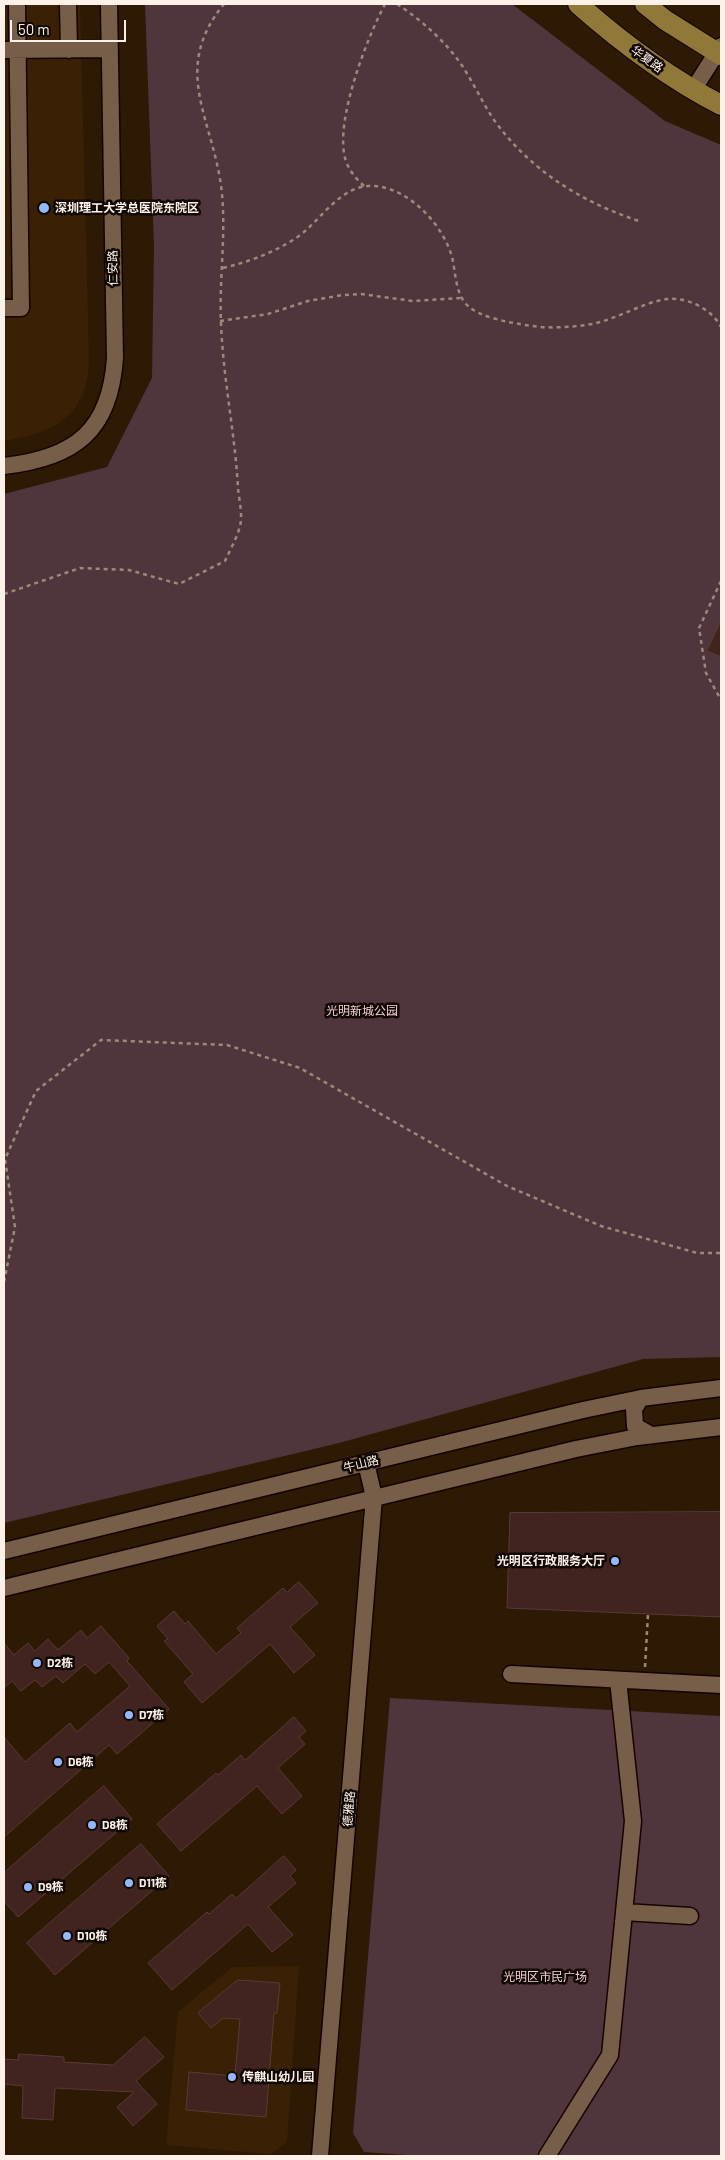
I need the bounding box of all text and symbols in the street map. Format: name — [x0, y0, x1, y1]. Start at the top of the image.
scale bar — [12, 10, 129, 42]
text: 50 m — [18, 20, 50, 38]
street label: 华夏路 — [628, 43, 666, 75]
marker: 深圳理工大学总医院东院区 — [37, 201, 51, 215]
place label: 深圳理工大学总医院东院区 — [55, 201, 199, 215]
street label: 仁安路 — [105, 250, 121, 286]
park label: 光明新城公园 — [326, 1004, 398, 1018]
street label: 牛山路 — [342, 1453, 380, 1475]
place label: 光明区行政服务大厅 — [497, 1554, 605, 1568]
marker: 光明区行政服务大厅 — [609, 1555, 621, 1567]
place label: D2栋 — [47, 1656, 73, 1670]
marker: D2栋 — [31, 1657, 43, 1669]
place label: D7栋 — [139, 1708, 164, 1722]
marker: D7栋 — [123, 1709, 135, 1721]
place label: D6栋 — [68, 1755, 94, 1769]
marker: D6栋 — [52, 1756, 64, 1768]
street label: 德雅路 — [340, 1790, 358, 1828]
place label: D8栋 — [102, 1818, 128, 1832]
marker: D8栋 — [86, 1819, 98, 1831]
place label: D11栋 — [139, 1876, 167, 1890]
marker: D11栋 — [123, 1877, 135, 1889]
place label: D9栋 — [38, 1880, 64, 1894]
marker: D9栋 — [22, 1881, 34, 1893]
place label: D10栋 — [77, 1929, 108, 1943]
marker: D10栋 — [61, 1930, 73, 1942]
park label: 光明区市民广场 — [503, 1970, 587, 1984]
place label: 传麒山幼儿园 — [242, 2070, 314, 2084]
marker: 传麒山幼儿园 — [226, 2071, 238, 2083]

